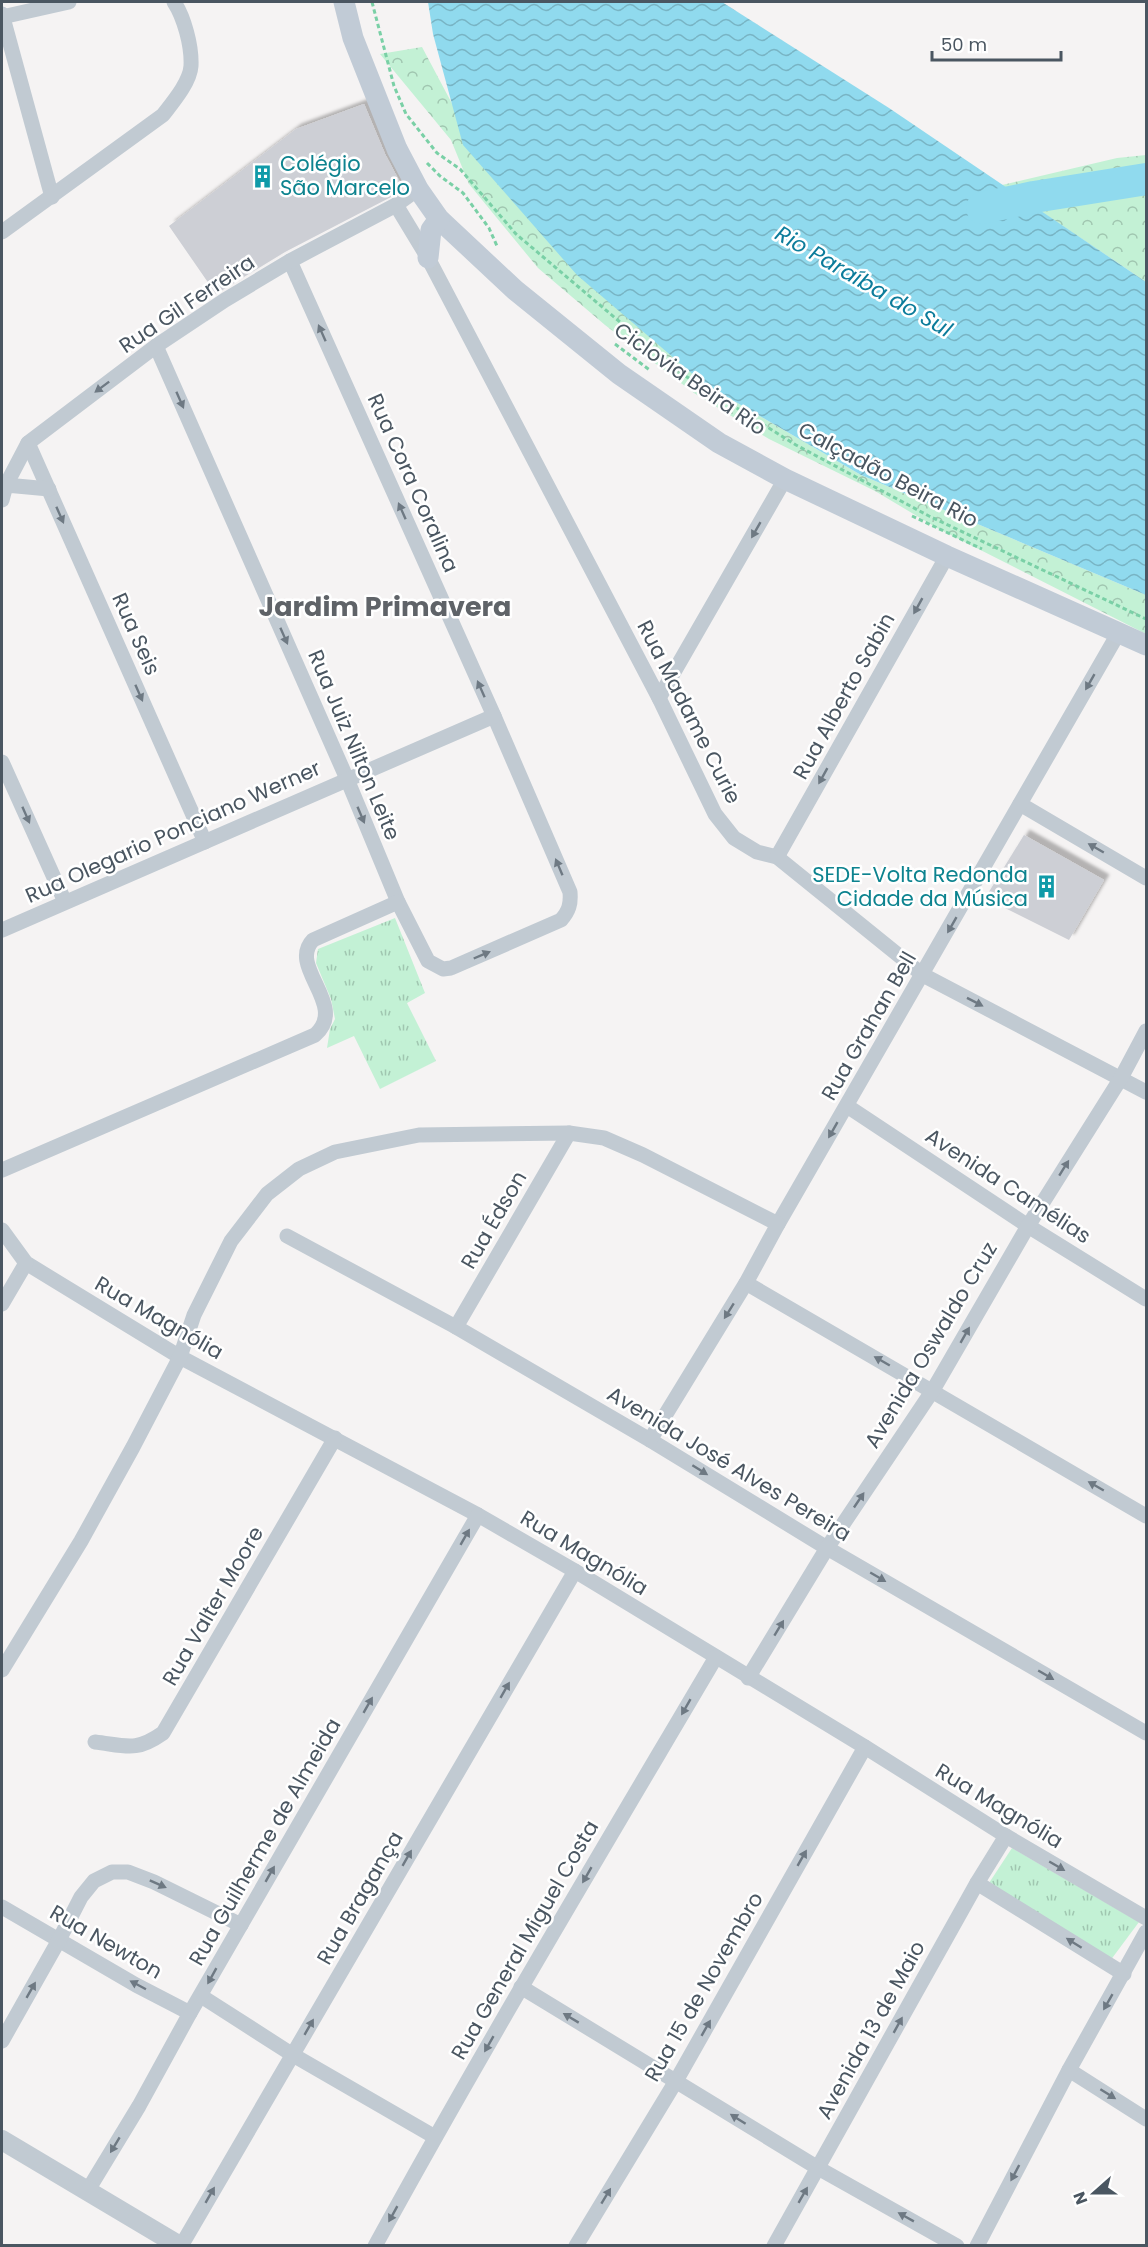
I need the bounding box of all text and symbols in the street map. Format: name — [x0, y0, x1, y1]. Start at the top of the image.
scale bar — [932, 24, 1061, 62]
text: 50 m — [941, 32, 987, 57]
place label: Colégio São Marcelo — [280, 149, 410, 202]
building icon: Colégio São Marcelo — [249, 163, 275, 189]
water label: Rio Paraíba do Sul — [770, 218, 958, 345]
street label: Rua Gil Ferreira — [113, 247, 260, 360]
street label: Ciclovia Beira Rio — [608, 315, 772, 442]
one-way arrow — [317, 323, 327, 341]
one-way arrow — [95, 381, 111, 393]
street label: Rua Cora Coralina — [361, 389, 466, 577]
one-way arrow — [175, 391, 185, 409]
street label: Calçadão Beira Rio — [793, 415, 983, 534]
one-way arrow — [397, 501, 407, 519]
one-way arrow — [56, 507, 65, 524]
one-way arrow — [750, 522, 761, 538]
street label: Rua Seis — [105, 588, 167, 680]
district label: Jardim Primavera — [259, 588, 511, 625]
one-way arrow — [914, 598, 924, 615]
street label: Rua Alberto Sabin — [786, 607, 901, 784]
street label: Rua Madame Curie — [631, 615, 748, 809]
one-way arrow — [279, 627, 289, 645]
street label: Rua Juiz Nilton Leite — [301, 645, 408, 844]
one-way arrow — [1085, 674, 1095, 691]
one-way arrow — [477, 680, 486, 697]
one-way arrow — [135, 685, 144, 702]
street label: Rua Olegario Ponciano Werner — [21, 753, 325, 910]
one-way arrow — [818, 768, 828, 785]
one-way arrow — [21, 806, 30, 823]
one-way arrow — [357, 806, 367, 824]
one-way arrow — [1088, 843, 1104, 854]
one-way arrow — [554, 858, 564, 876]
place label: SEDE-Volta Redonda Cidade da Música — [812, 860, 1028, 913]
building icon: SEDE-Volta Redonda Cidade da Música — [1033, 874, 1059, 900]
one-way arrow — [947, 916, 957, 933]
street label: Rua Grahan Bell — [814, 946, 923, 1105]
one-way arrow — [473, 950, 490, 959]
one-way arrow — [966, 997, 983, 1007]
street label: Avenida Camélias — [920, 1121, 1097, 1250]
one-way arrow — [828, 1122, 838, 1139]
one-way arrow — [1059, 1160, 1070, 1176]
street label: Rua Édson — [454, 1165, 533, 1274]
street label: Avenida Oswaldo Cruz — [857, 1236, 1004, 1453]
street label: Rua Magnólia — [90, 1269, 229, 1366]
one-way arrow — [724, 1303, 735, 1319]
one-way arrow — [959, 1327, 970, 1343]
one-way arrow — [874, 1356, 890, 1367]
street label: Avenida José Alves Pereira — [602, 1379, 857, 1548]
one-way arrow — [692, 1465, 708, 1476]
one-way arrow — [1087, 1481, 1104, 1491]
one-way arrow — [854, 1491, 865, 1508]
street label: Rua Magnólia — [515, 1503, 653, 1602]
street label: Rua Valter Moore — [155, 1521, 270, 1691]
one-way arrow — [460, 1529, 471, 1545]
one-way arrow — [869, 1572, 886, 1582]
one-way arrow — [773, 1619, 784, 1636]
one-way arrow — [1038, 1670, 1055, 1680]
one-way arrow — [500, 1682, 511, 1698]
one-way arrow — [362, 1697, 373, 1713]
one-way arrow — [681, 1699, 691, 1716]
street label: Rua Guilherme de Almeida — [182, 1713, 347, 1971]
street label: Rua Magnólia — [930, 1756, 1068, 1855]
street label: Rua General Miguel Costa — [444, 1815, 605, 2065]
street label: Rua Bragança — [310, 1826, 410, 1970]
one-way arrow — [402, 1849, 412, 1866]
one-way arrow — [797, 1849, 807, 1866]
one-way arrow — [1049, 1860, 1065, 1871]
one-way arrow — [265, 1865, 275, 1882]
one-way arrow — [582, 1867, 592, 1884]
one-way arrow — [150, 1879, 168, 1889]
street label: Rua 15 de Novembro — [637, 1887, 770, 2087]
street label: Rua Newton — [45, 1898, 168, 1986]
street label: Avenida 13 de Maio — [809, 1935, 932, 2124]
one-way arrow — [1066, 1938, 1082, 1949]
one-way arrow — [207, 1968, 217, 1985]
one-way arrow — [129, 1980, 146, 1990]
one-way arrow — [25, 1982, 36, 1998]
one-way arrow — [1103, 1993, 1113, 2010]
one-way arrow — [563, 2012, 579, 2023]
one-way arrow — [893, 2016, 903, 2033]
one-way arrow — [304, 2018, 314, 2035]
one-way arrow — [701, 2019, 711, 2036]
one-way arrow — [483, 2036, 494, 2052]
one-way arrow — [1100, 2089, 1116, 2100]
one-way arrow — [730, 2113, 746, 2124]
one-way arrow — [110, 2137, 121, 2153]
north arrow — [1064, 2163, 1124, 2223]
one-way arrow — [1010, 2165, 1020, 2182]
one-way arrow — [205, 2187, 216, 2203]
one-way arrow — [601, 2187, 612, 2204]
one-way arrow — [797, 2187, 808, 2203]
text: N — [1068, 2188, 1093, 2208]
one-way arrow — [388, 2205, 398, 2222]
one-way arrow — [897, 2212, 914, 2222]

